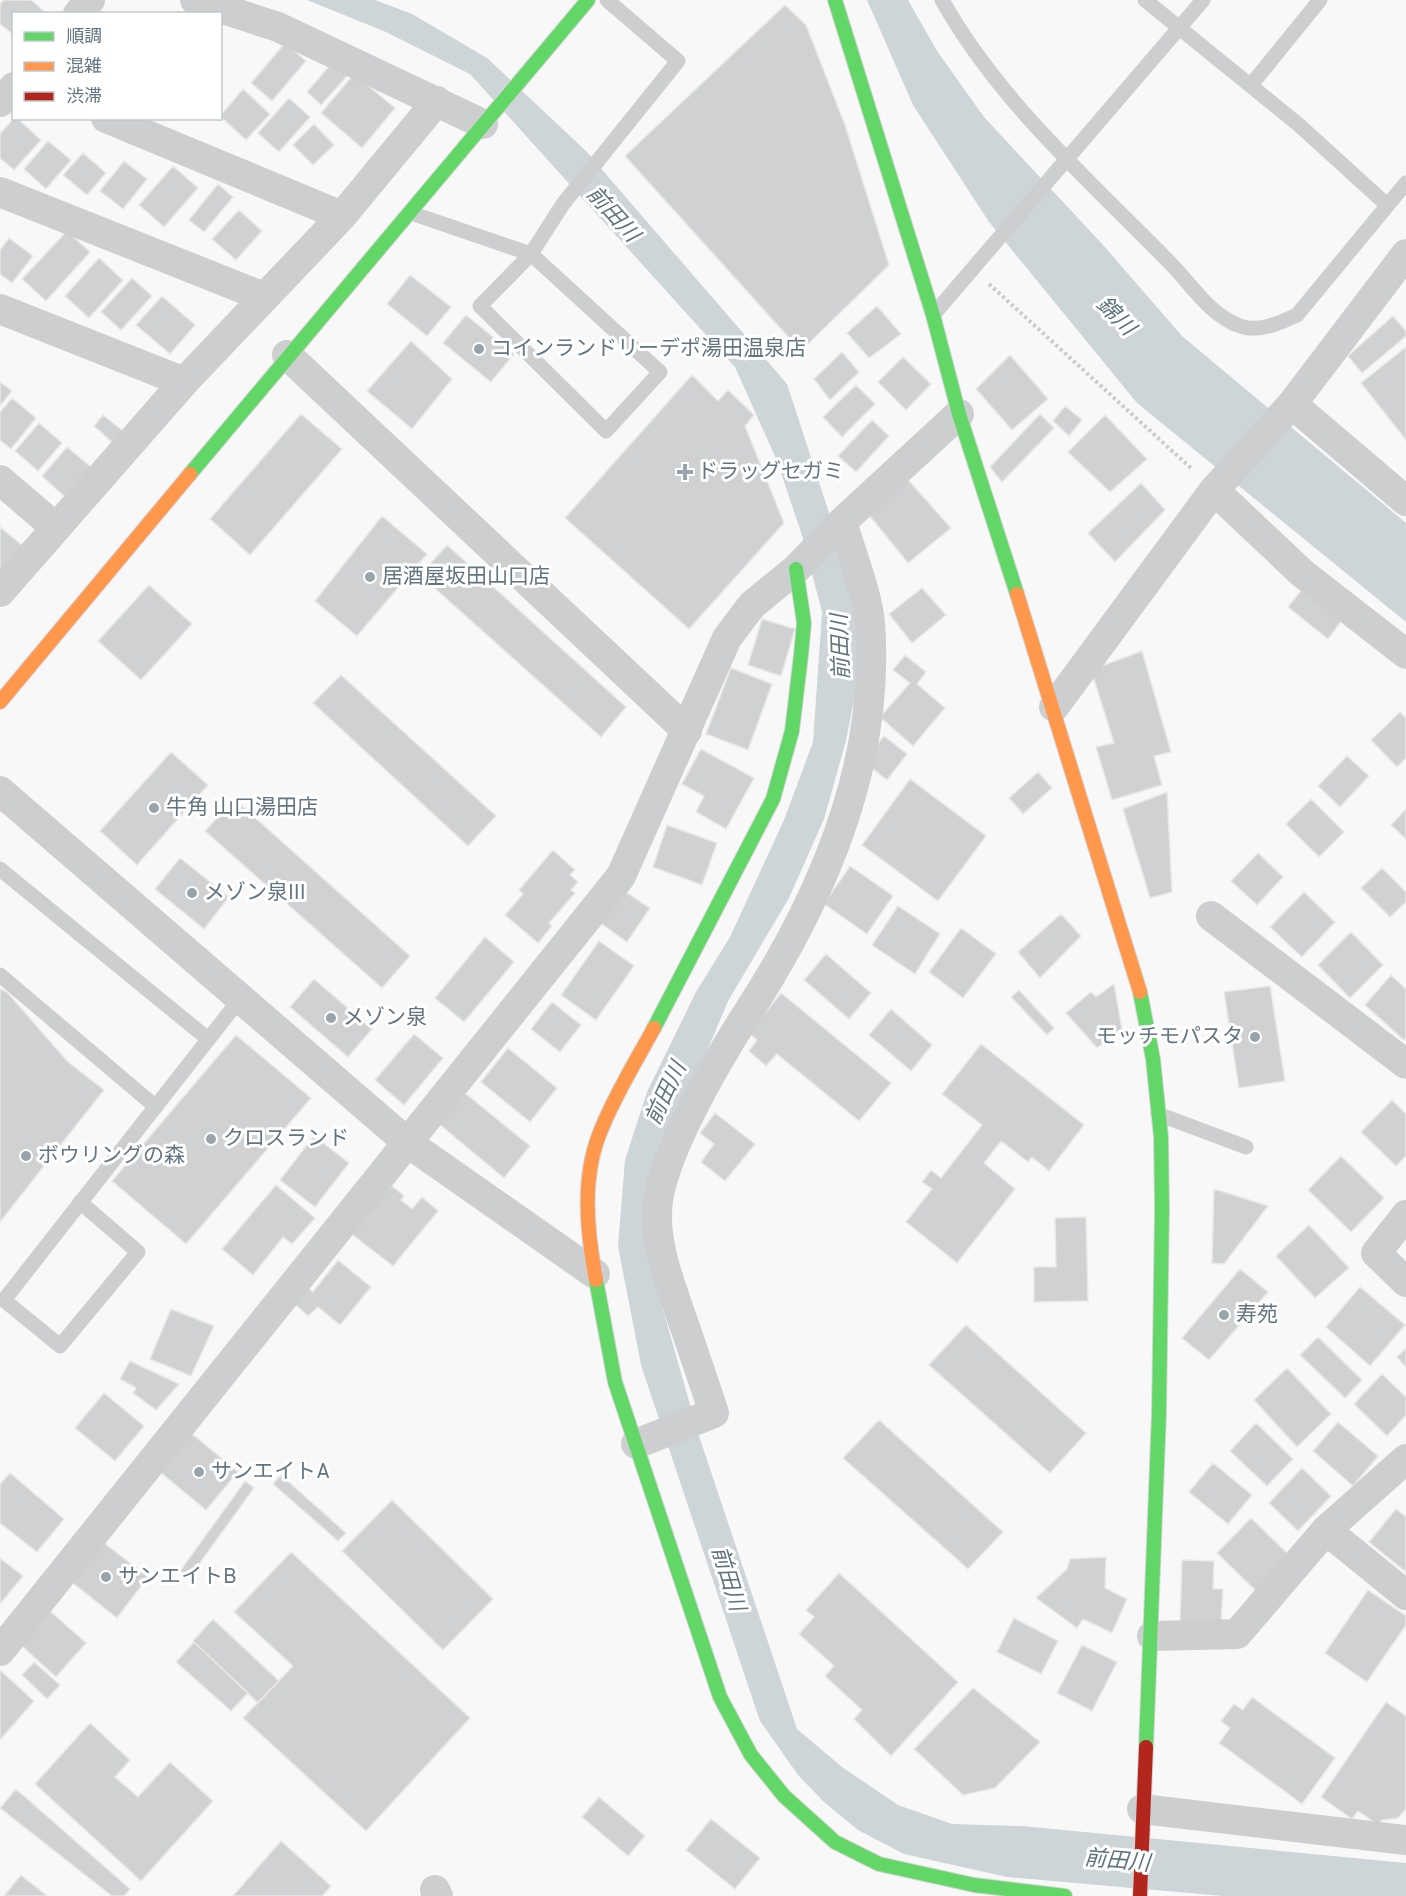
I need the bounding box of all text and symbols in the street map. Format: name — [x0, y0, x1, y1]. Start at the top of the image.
legend — [12, 12, 222, 120]
text: 順調 — [66, 26, 102, 49]
text: 混雑 — [66, 56, 102, 79]
text: 渋滞 — [66, 86, 102, 109]
water label: 前田川 — [580, 181, 645, 250]
water label: 錦川 — [1090, 292, 1142, 344]
place label: コインランドリーデポ湯田温泉店 — [491, 336, 806, 363]
marker: コインランドリーデポ湯田温泉店 — [472, 342, 486, 356]
place label: ドラッグセガミ — [697, 459, 844, 486]
marker: ドラッグセガミ — [678, 465, 692, 479]
place label: 居酒屋坂田山口店 — [382, 564, 550, 591]
marker: 居酒屋坂田山口店 — [363, 570, 377, 584]
water label: 前田川 — [827, 612, 857, 680]
place label: 牛角 山口湯田店 — [166, 795, 318, 822]
marker: 牛角 山口湯田店 — [147, 801, 161, 815]
place label: メゾン泉III — [204, 880, 306, 907]
marker: メゾン泉III — [185, 886, 199, 900]
place label: メゾン泉 — [343, 1005, 427, 1032]
marker: メゾン泉 — [324, 1011, 338, 1025]
place label: モッチモパスタ — [1096, 1024, 1243, 1051]
marker: モッチモパスタ — [1248, 1030, 1262, 1044]
water label: 前田川 — [641, 1057, 694, 1130]
place label: クロスランド — [223, 1126, 349, 1153]
marker: クロスランド — [204, 1132, 218, 1146]
place label: ボウリングの森 — [38, 1143, 185, 1170]
marker: ボウリングの森 — [19, 1149, 33, 1163]
place label: 寿苑 — [1236, 1302, 1278, 1329]
marker: 寿苑 — [1217, 1308, 1231, 1322]
place label: サンエイトA — [211, 1459, 330, 1486]
marker: サンエイトA — [192, 1465, 206, 1479]
water label: 前田川 — [704, 1543, 750, 1616]
place label: サンエイトB — [118, 1564, 237, 1591]
marker: サンエイトB — [99, 1570, 113, 1584]
water label: 前田川 — [1083, 1846, 1153, 1878]

